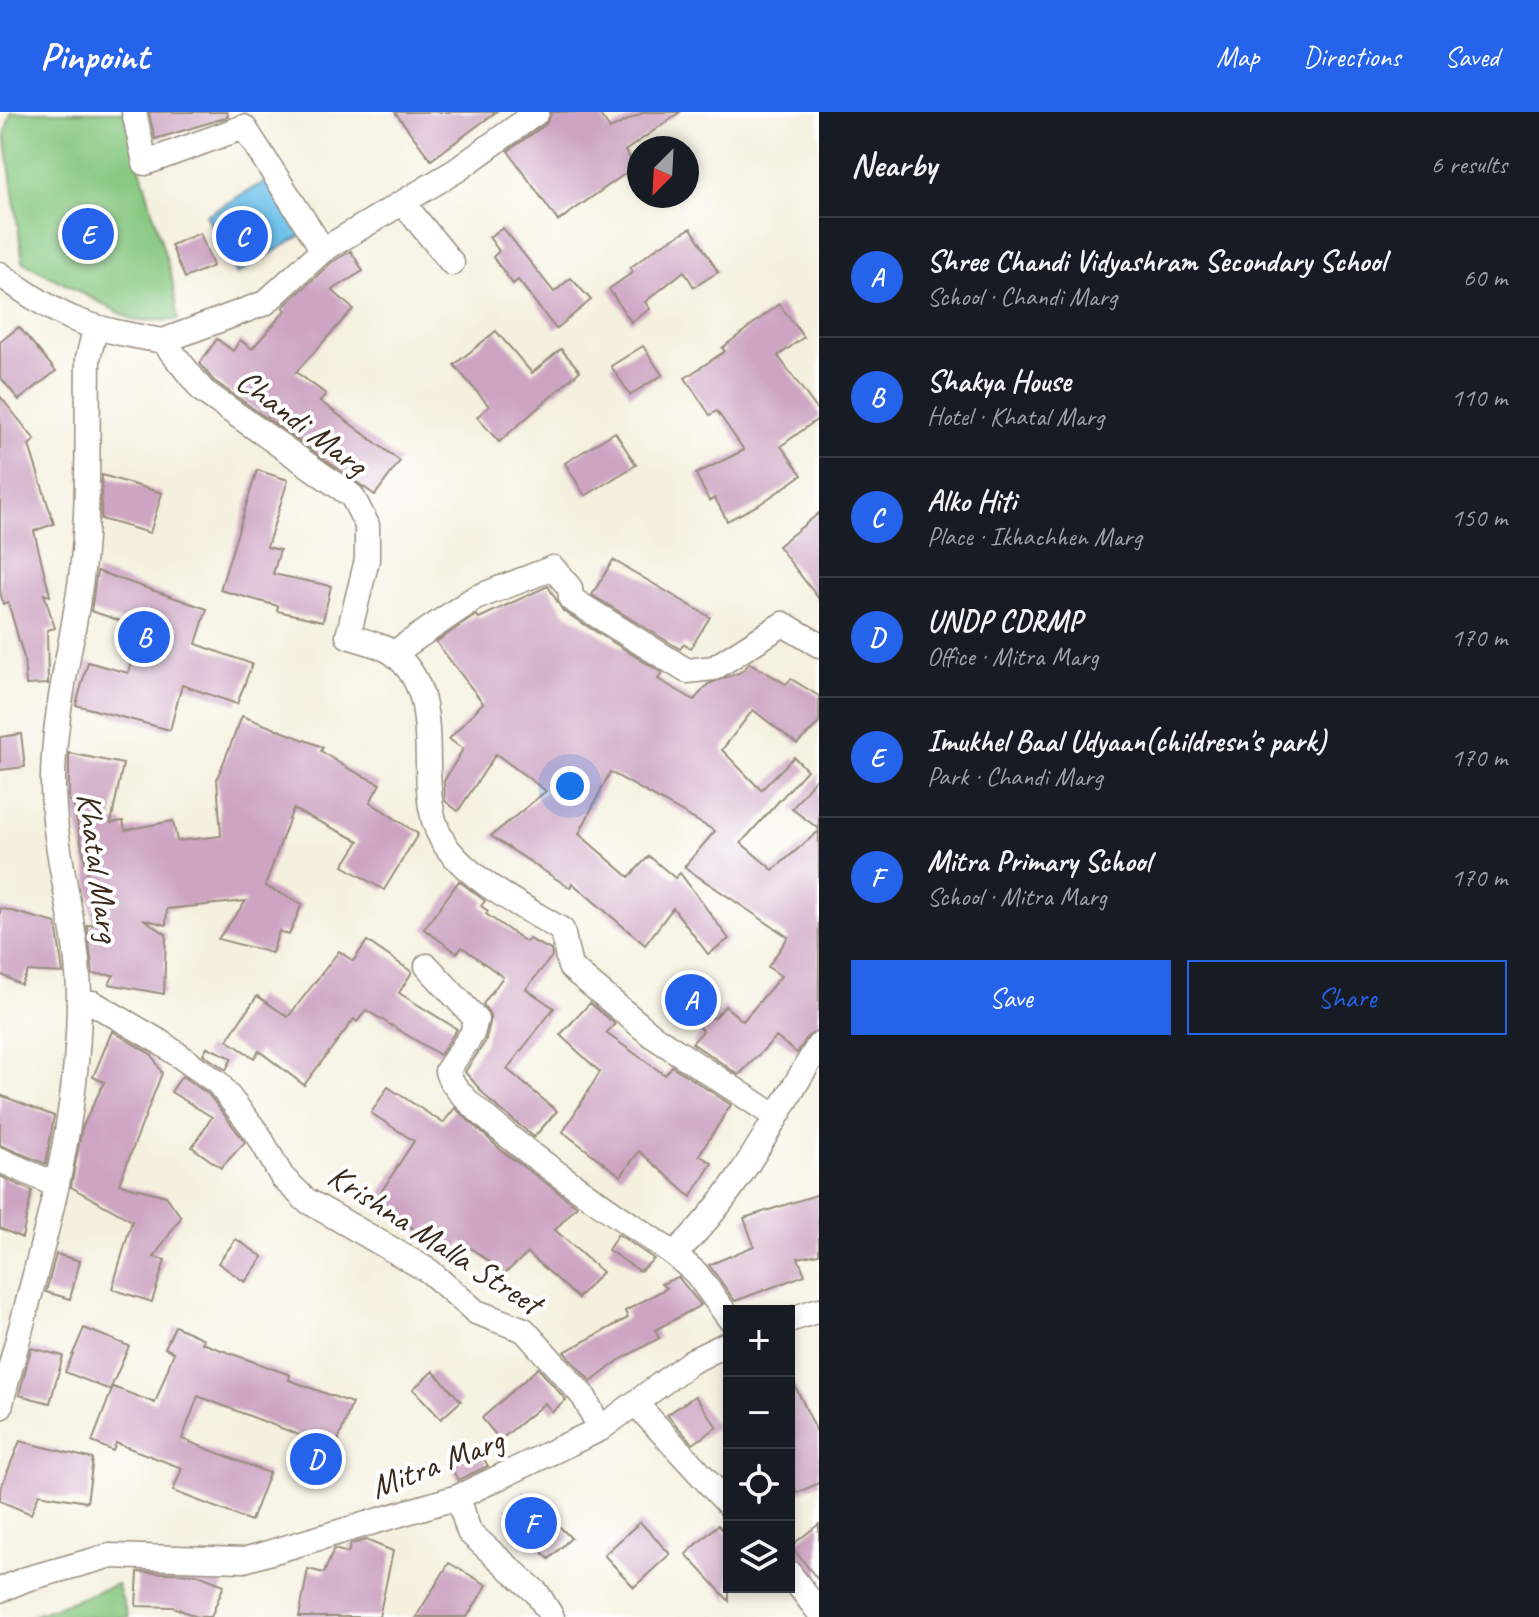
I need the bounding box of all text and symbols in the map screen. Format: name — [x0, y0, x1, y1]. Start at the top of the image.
text: Pinpoint — [40, 33, 149, 80]
text: Map — [1216, 39, 1259, 74]
text: Directions — [1303, 39, 1401, 74]
text: Saved — [1445, 39, 1499, 74]
north arrow — [627, 136, 699, 208]
text: Nearby — [851, 143, 937, 186]
text: 6 results — [1431, 148, 1507, 181]
pin: E — [62, 204, 114, 264]
pin: C — [216, 206, 268, 266]
text: Shree Chandi Vidyashram Secondary School — [927, 242, 1386, 280]
text: A — [870, 261, 884, 294]
text: 60 m — [1463, 261, 1507, 294]
text: School · Chandi Marg — [927, 280, 1117, 313]
street label: Chandi Marg — [228, 359, 378, 487]
text: Shakya House — [927, 362, 1071, 400]
text: B — [870, 381, 884, 414]
text: 110 m — [1451, 381, 1507, 414]
text: Hotel · Khatal Marg — [927, 400, 1104, 433]
text: Alko Hiti — [927, 482, 1016, 520]
text: C — [871, 501, 883, 534]
text: 150 m — [1451, 501, 1507, 534]
text: Place · Ikhachhen Marg — [927, 520, 1142, 553]
text: UNDP CDRMP — [927, 602, 1082, 640]
pin: B — [118, 607, 170, 667]
text: D — [869, 621, 885, 654]
text: 170 m — [1451, 621, 1507, 654]
text: Office · Mitra Marg — [927, 640, 1099, 673]
text: Imukhel Baal Udyaan(childresn's park) — [927, 722, 1326, 760]
text: E — [870, 741, 884, 774]
text: 170 m — [1451, 741, 1507, 774]
text: Park · Chandi Marg — [927, 760, 1102, 793]
your location — [550, 766, 590, 806]
street label: Khatal Marg — [67, 790, 131, 947]
text: Mitra Primary School — [927, 842, 1151, 880]
text: F — [871, 861, 883, 894]
text: 170 m — [1451, 861, 1507, 894]
text: School · Mitra Marg — [927, 880, 1107, 913]
button: Save — [851, 960, 1171, 1035]
button: Share — [1187, 960, 1507, 1035]
pin: A — [665, 970, 717, 1030]
street label: Krishna Malla Street — [320, 1154, 554, 1327]
map controls — [723, 1305, 795, 1593]
button: + — [723, 1305, 795, 1377]
button: − — [723, 1377, 795, 1449]
street label: Mitra Marg — [364, 1417, 512, 1508]
pin: D — [290, 1429, 342, 1489]
button: locate — [723, 1449, 795, 1521]
pin: F — [505, 1493, 557, 1553]
button: layers — [723, 1521, 795, 1593]

